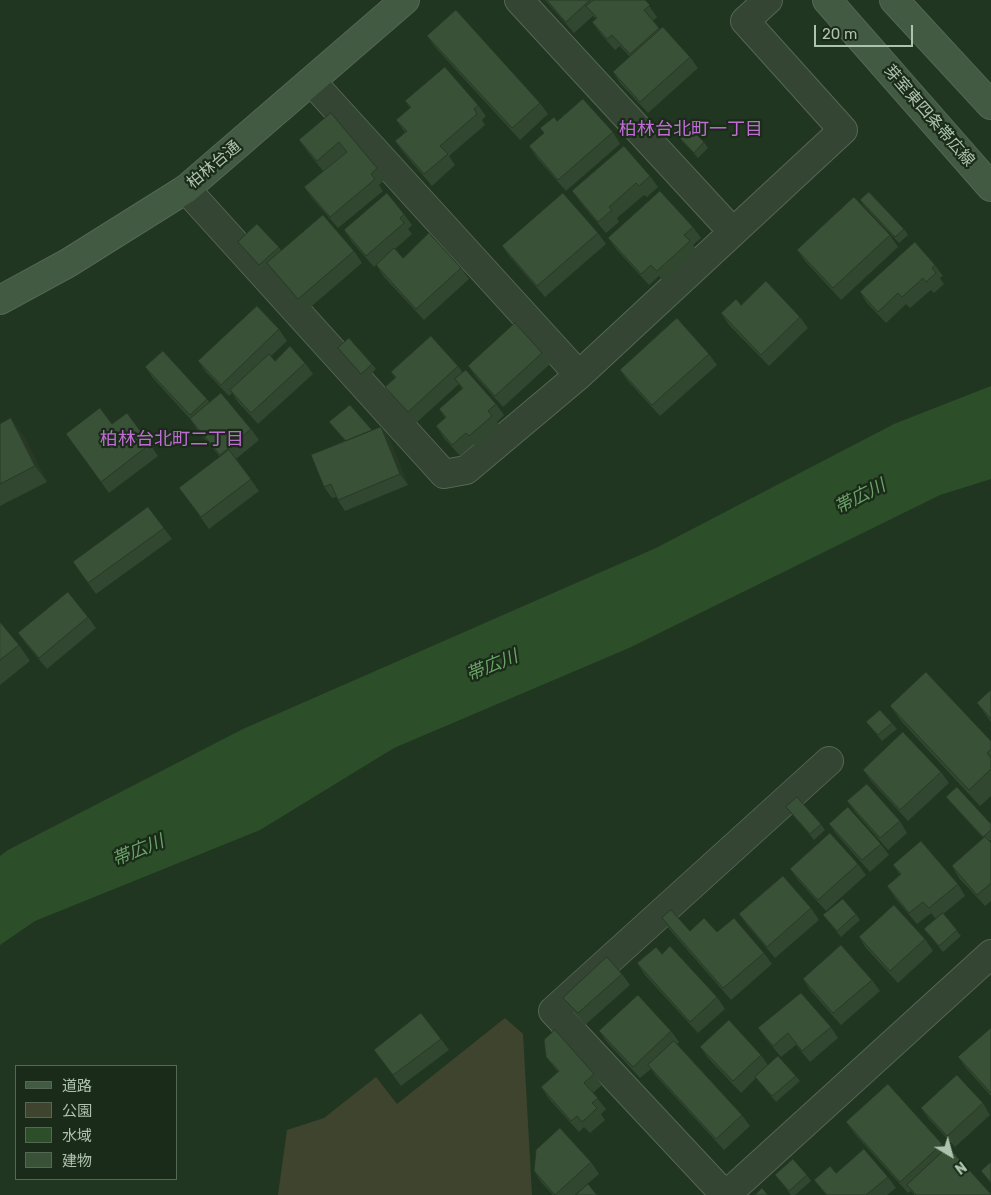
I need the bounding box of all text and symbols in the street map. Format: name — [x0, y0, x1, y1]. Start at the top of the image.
scale bar — [816, 15, 915, 47]
text: 20 m — [822, 25, 857, 43]
street label: 芽室東四条帯広線 — [880, 61, 978, 171]
district label: 柏林台北町一丁目 — [619, 119, 763, 141]
street label: 柏林台通 — [183, 137, 245, 193]
district label: 柏林台北町二丁目 — [100, 429, 244, 451]
water label: 帯広川 — [831, 475, 889, 519]
water label: 帯広川 — [463, 646, 521, 686]
water label: 帯広川 — [109, 831, 167, 871]
legend — [15, 1065, 178, 1180]
text: 道路 — [62, 1077, 92, 1095]
text: 公園 — [62, 1102, 92, 1120]
text: 水域 — [62, 1127, 92, 1145]
north arrow — [926, 1130, 976, 1180]
text: 建物 — [62, 1152, 92, 1170]
text: N — [951, 1158, 969, 1177]

